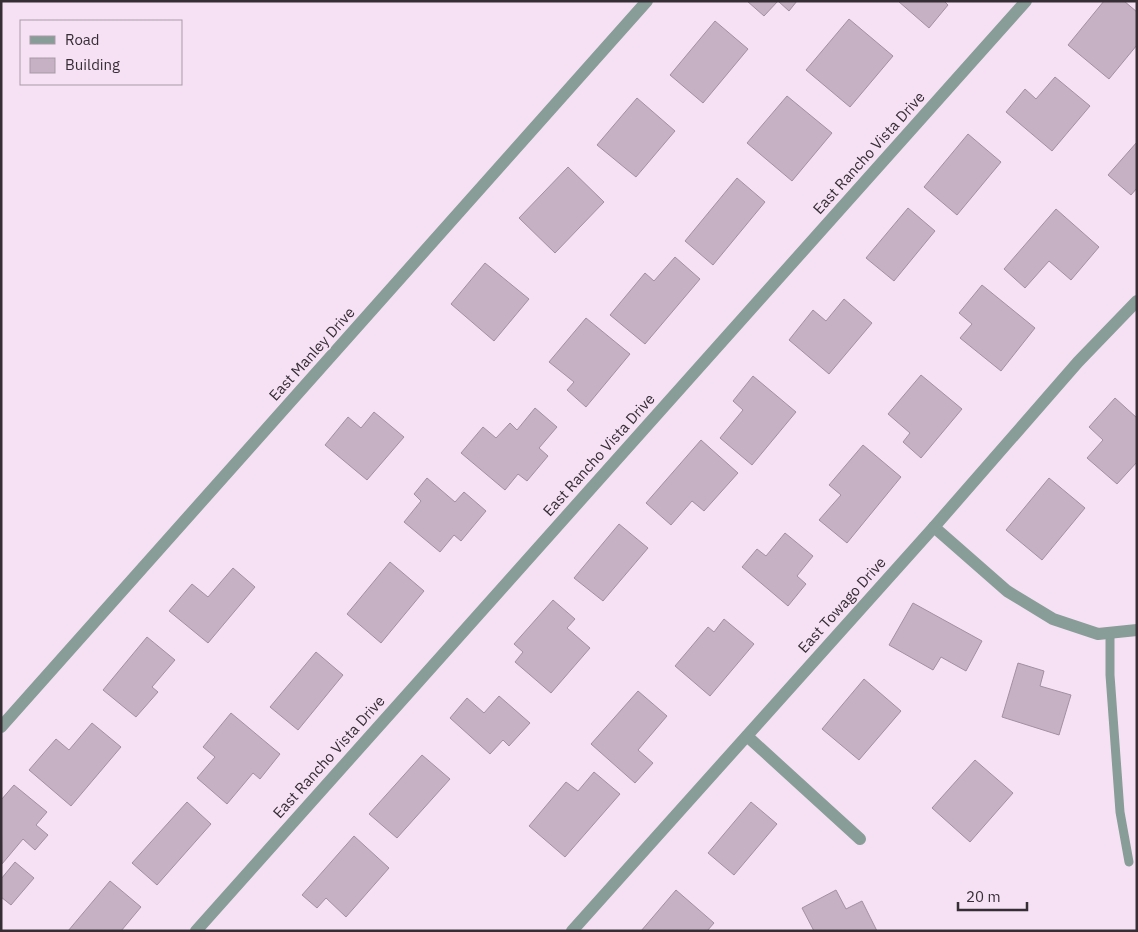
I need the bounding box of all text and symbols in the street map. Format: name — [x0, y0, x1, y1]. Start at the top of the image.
legend — [20, 20, 182, 85]
text: Road — [65, 30, 100, 49]
text: Building — [65, 55, 120, 74]
street label: East Rancho Vista Drive — [809, 87, 929, 218]
street label: East Manley Drive — [265, 303, 359, 404]
street label: East Rancho Vista Drive — [539, 389, 659, 520]
street label: East Towago Drive — [794, 553, 890, 657]
street label: East Rancho Vista Drive — [269, 691, 389, 822]
scale bar — [958, 880, 1027, 912]
text: 20 m — [966, 887, 1001, 906]

